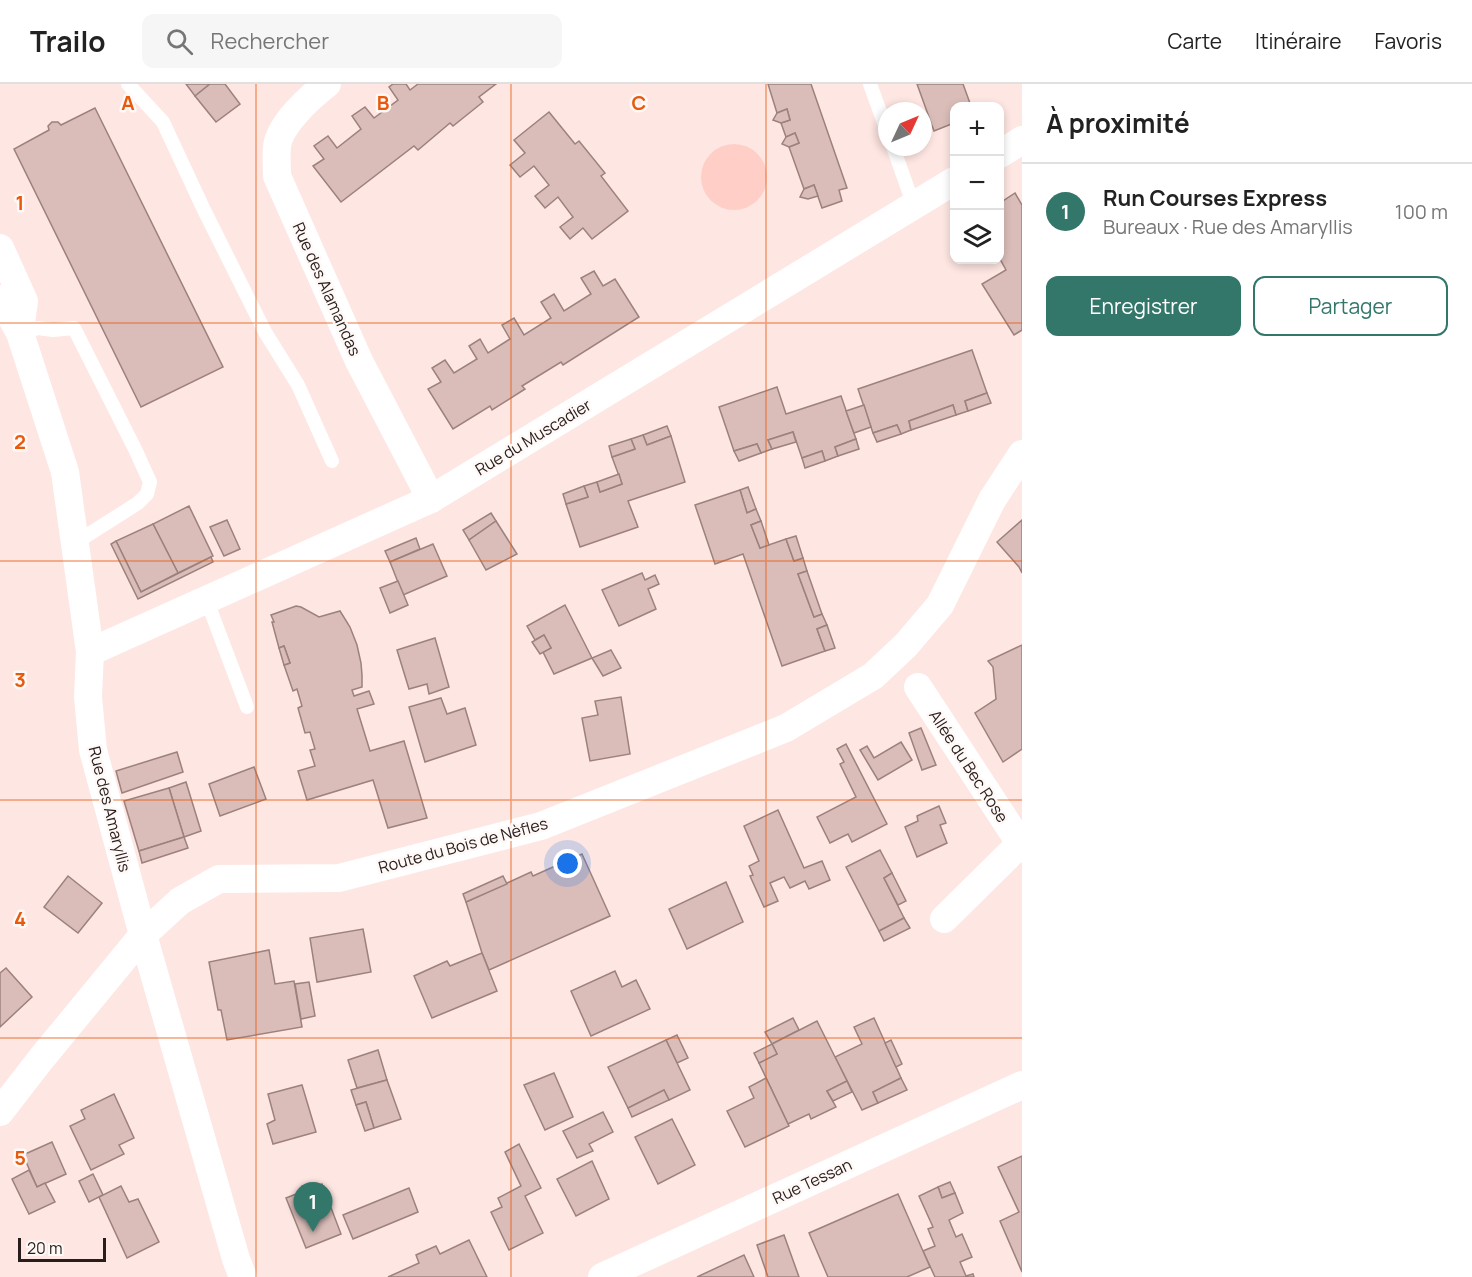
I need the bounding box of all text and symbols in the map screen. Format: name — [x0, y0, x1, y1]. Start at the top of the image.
search box — [142, 14, 562, 68]
text: Trailo — [30, 22, 106, 60]
icon: search — [163, 25, 196, 58]
text: Rechercher — [211, 26, 329, 56]
text: Carte — [1168, 27, 1222, 55]
text: Itinéraire — [1255, 27, 1341, 55]
text: Favoris — [1374, 27, 1442, 55]
text: A — [121, 89, 135, 116]
text: B — [377, 89, 390, 116]
text: C — [632, 89, 646, 116]
north arrow — [878, 102, 932, 156]
map controls — [950, 102, 1004, 264]
button: + — [950, 102, 1004, 156]
text: À proximité — [1046, 105, 1190, 141]
button: − — [950, 156, 1004, 210]
text: Run Courses Express — [1103, 183, 1327, 213]
text: 1 — [16, 189, 24, 216]
text: 1 — [1061, 198, 1070, 225]
text: 100 m — [1395, 198, 1448, 225]
button: layers — [950, 210, 1004, 264]
text: Bureaux · Rue des Amaryllis — [1103, 213, 1353, 240]
street label: Rue des Alamandas — [288, 219, 366, 359]
button: Enregistrer — [1046, 276, 1241, 336]
button: Partager — [1253, 276, 1448, 336]
street label: Rue du Muscadier — [471, 394, 595, 480]
text: 2 — [14, 428, 26, 455]
text: 3 — [14, 666, 26, 693]
street label: Allée du Bec Rose — [924, 705, 1014, 827]
street label: Rue des Amaryllis — [84, 744, 136, 874]
street label: Route du Bois de Nèfles — [376, 812, 550, 878]
your location — [553, 849, 582, 878]
text: 4 — [14, 905, 26, 932]
text: 5 — [14, 1144, 26, 1171]
street label: Rue Tessan — [769, 1153, 855, 1209]
pin: 1 — [294, 1182, 332, 1232]
scale bar — [18, 1235, 106, 1262]
text: 20 m — [27, 1237, 63, 1259]

